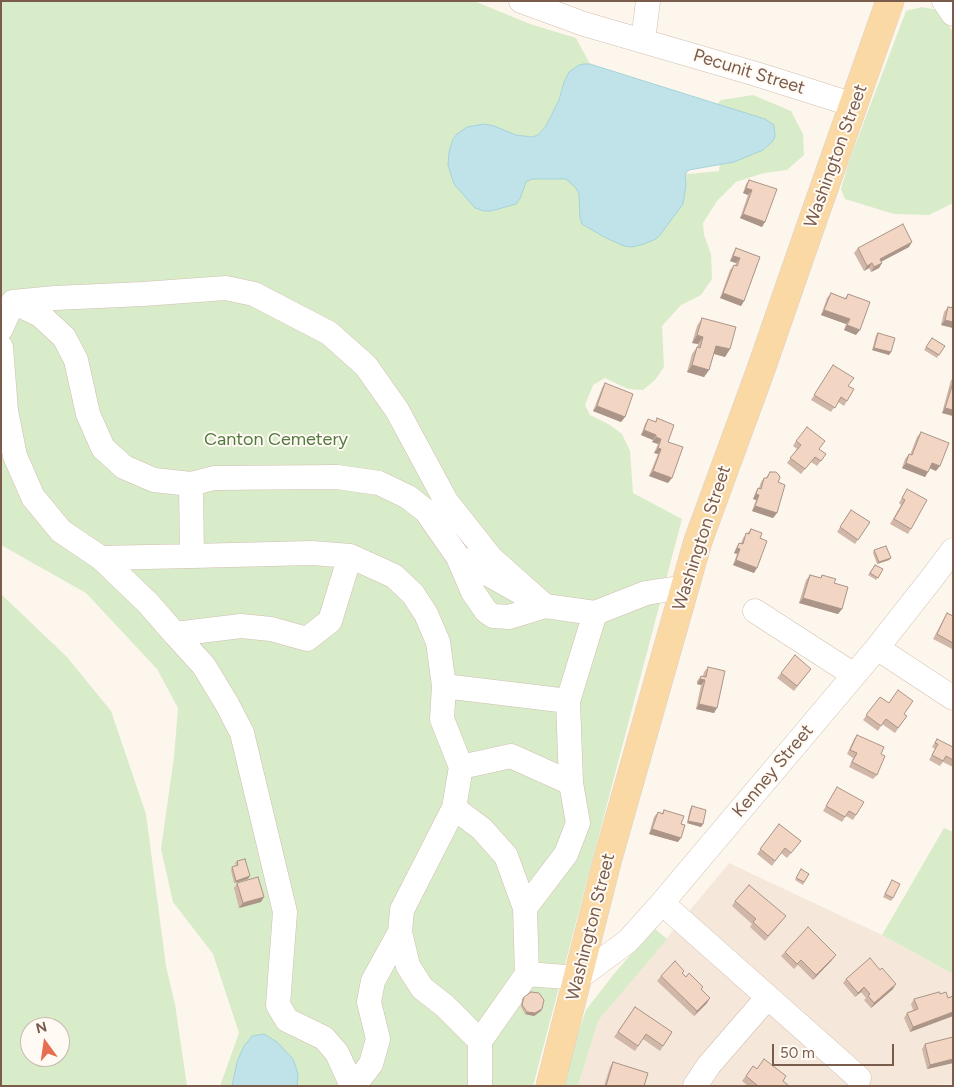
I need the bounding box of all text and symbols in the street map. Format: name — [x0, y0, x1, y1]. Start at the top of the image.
street label: Pecunit Street — [691, 45, 807, 99]
street label: Washington Street — [800, 81, 872, 231]
park label: Canton Cemetery — [204, 429, 348, 451]
street label: Washington Street — [668, 463, 736, 613]
street label: Kenney Street — [728, 720, 818, 822]
street label: Washington Street — [562, 851, 620, 1003]
north arrow — [20, 1017, 70, 1067]
text: N — [34, 1018, 49, 1037]
scale bar — [774, 1034, 896, 1066]
text: 50 m — [780, 1044, 815, 1062]

